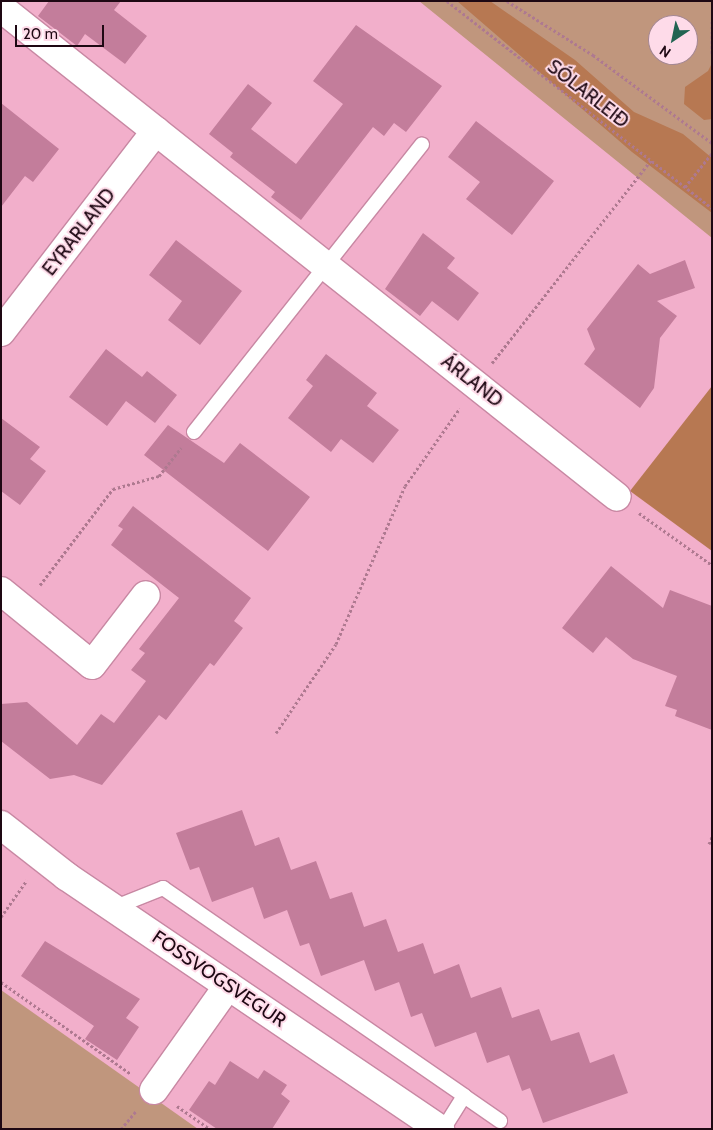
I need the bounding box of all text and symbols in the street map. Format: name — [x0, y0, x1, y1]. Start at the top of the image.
scale bar — [18, 15, 106, 47]
north arrow — [648, 15, 698, 65]
text: 20 m — [23, 25, 58, 43]
text: N — [656, 41, 674, 62]
street label: SÓLARLEIÐ — [543, 55, 633, 133]
street label: EYRARLAND — [38, 184, 120, 280]
street label: ÁRLAND — [437, 350, 507, 412]
street label: FOSSVOGSVEGUR — [148, 926, 290, 1032]

